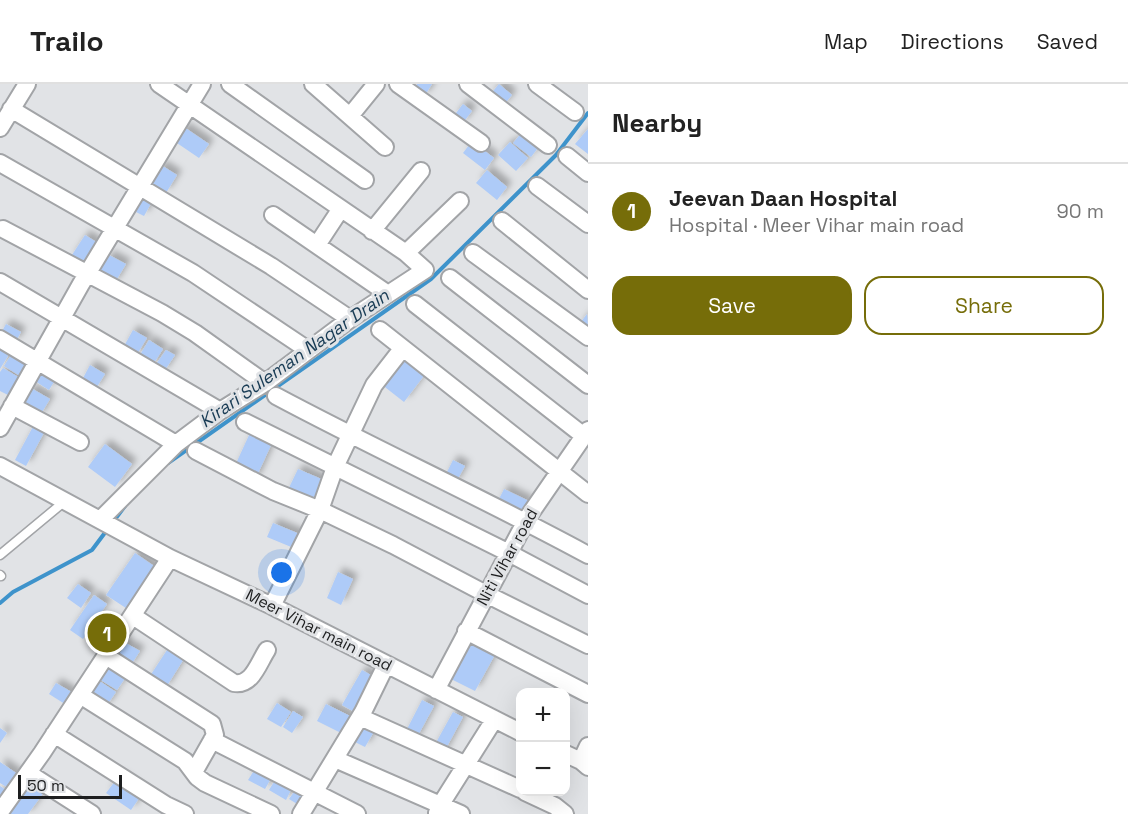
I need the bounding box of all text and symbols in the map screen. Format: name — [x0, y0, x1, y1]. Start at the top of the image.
text: Trailo — [30, 23, 104, 59]
text: Map — [824, 28, 868, 55]
text: Directions — [901, 28, 1004, 55]
text: Saved — [1037, 28, 1098, 55]
text: Nearby — [612, 106, 702, 140]
text: Jeevan Daan Hospital — [669, 184, 897, 212]
text: 1 — [627, 198, 636, 224]
text: 90 m — [1057, 198, 1104, 224]
text: Hospital · Meer Vihar main road — [669, 212, 964, 238]
button: Save — [612, 276, 852, 335]
button: Share — [864, 276, 1104, 335]
water label: Kirari Suleman Nagar Drain — [195, 283, 394, 432]
street label: Niti Vihar road — [472, 505, 542, 609]
your location — [267, 558, 296, 587]
street label: Meer Vihar main road — [242, 584, 396, 676]
pin: 1 — [88, 610, 126, 656]
map controls — [516, 688, 570, 796]
button: + — [516, 688, 570, 742]
button: − — [516, 742, 570, 796]
scale bar — [18, 772, 122, 800]
text: 50 m — [27, 775, 65, 796]

